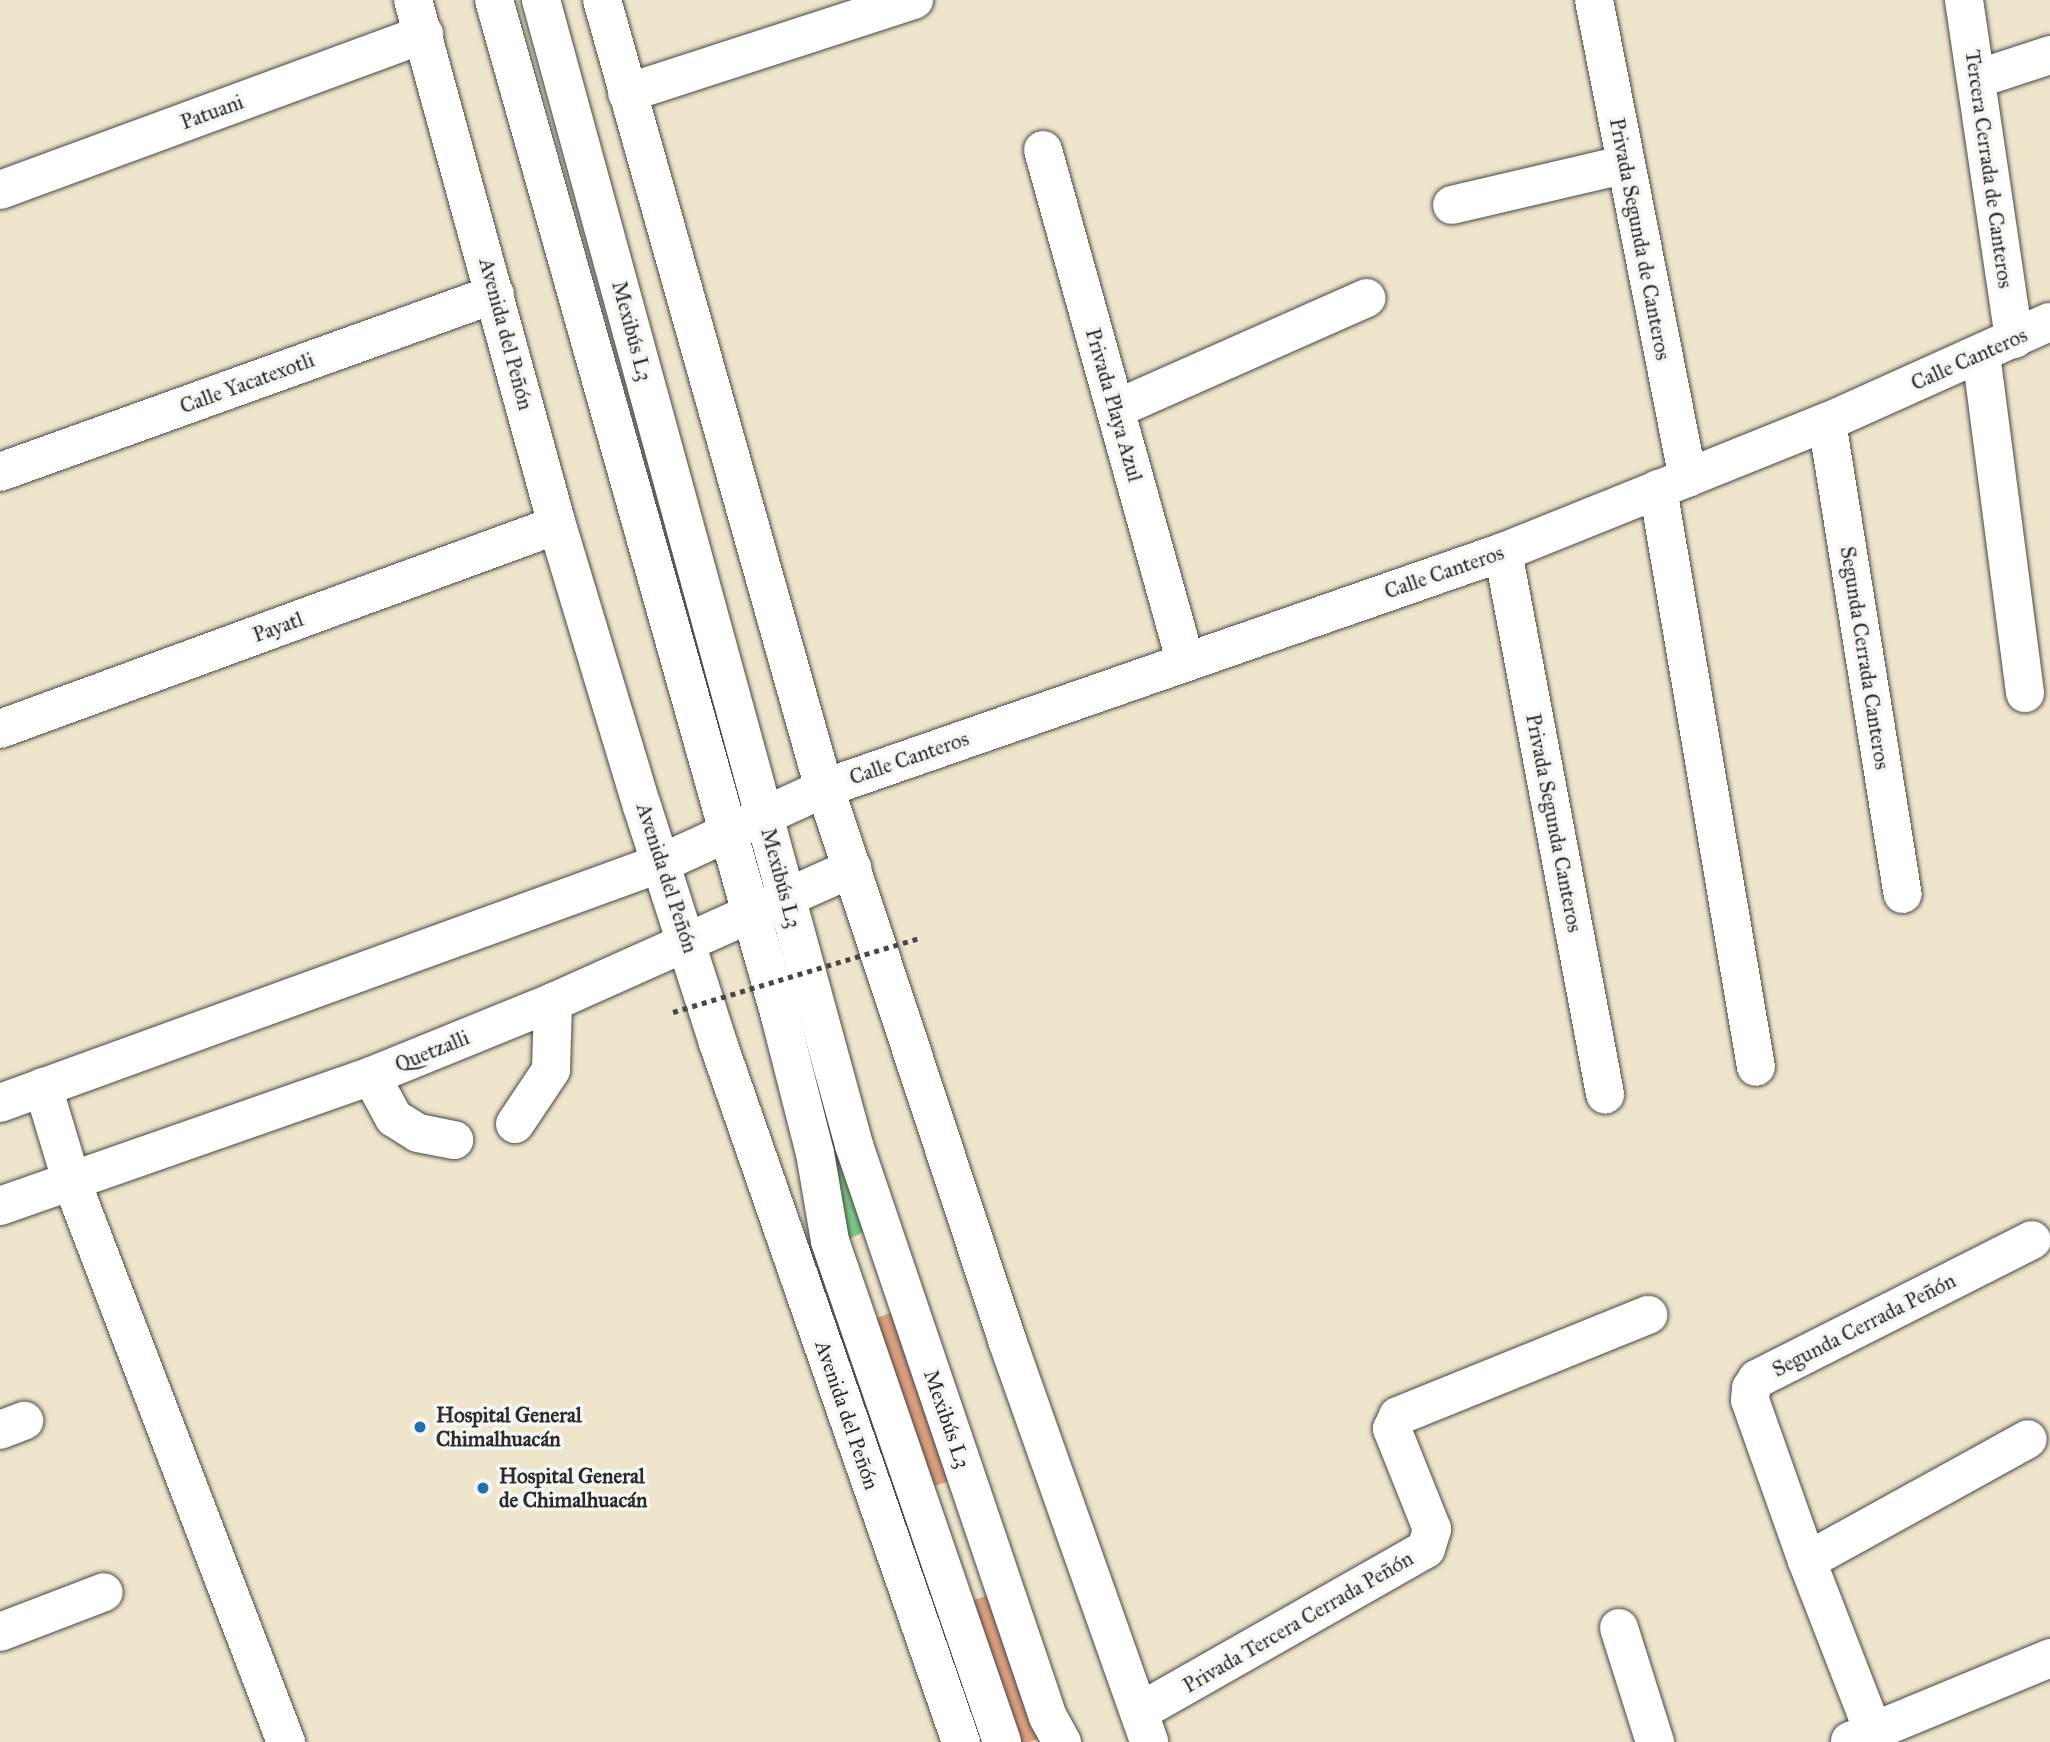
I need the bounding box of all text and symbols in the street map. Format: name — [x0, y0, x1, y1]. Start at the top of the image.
street label: Tercera Cerrada de Canteros — [1960, 48, 2018, 290]
street label: Patuani — [177, 89, 247, 135]
street label: Privada Segunda de Canteros — [1604, 116, 1676, 362]
street label: Avenida del Peñón — [474, 255, 538, 413]
street label: Mexibús L3 — [607, 278, 657, 384]
street label: Calle Canteros — [1907, 322, 2031, 396]
street label: Privada Playa Azul — [1080, 325, 1148, 485]
street label: Calle Yacatexotli — [176, 347, 318, 419]
street label: Calle Canteros — [1381, 540, 1507, 604]
street label: Segunda Cerrada Canteros — [1835, 545, 1895, 771]
street label: Payatl — [249, 606, 307, 648]
street label: Privada Segunda Canteros — [1520, 712, 1588, 934]
street label: Calle Canteros — [846, 726, 972, 790]
street label: Avenida del Peñón — [631, 800, 703, 956]
street label: Mexibús L3 — [756, 825, 806, 931]
street label: Quetzalli — [391, 1025, 473, 1077]
street label: Segunda Cerrada Peñón — [1768, 1268, 1960, 1382]
street label: Avenida del Peñón — [810, 1337, 884, 1493]
street label: Mexibús L3 — [918, 1366, 976, 1472]
place label: Hospital General Chimalhuacán — [436, 1402, 582, 1452]
marker: Hospital General Chimalhuacán — [410, 1417, 430, 1437]
place label: Hospital General de Chimalhuacán — [499, 1463, 647, 1513]
marker: Hospital General de Chimalhuacán — [473, 1478, 493, 1498]
street label: Privada Tercera Cerrada Peñón — [1178, 1546, 1418, 1698]

